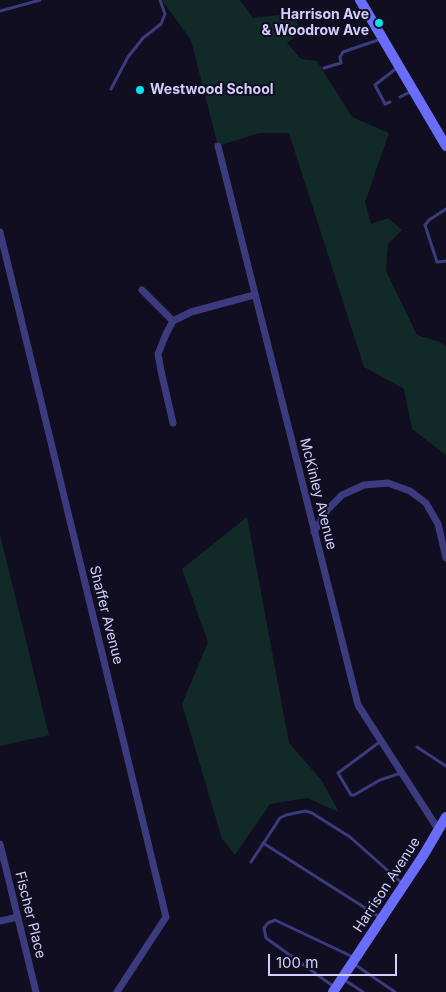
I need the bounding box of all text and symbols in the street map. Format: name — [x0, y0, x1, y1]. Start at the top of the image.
place label: Harrison Ave & Woodrow Ave — [261, 7, 369, 40]
marker: Harrison Ave & Woodrow Ave — [373, 17, 385, 29]
place label: Westwood School — [150, 82, 274, 98]
marker: Westwood School — [134, 84, 146, 96]
street label: McKinley Avenue — [296, 437, 340, 551]
street label: Shaffer Avenue — [86, 564, 126, 666]
street label: Harrison Avenue — [350, 834, 424, 936]
street label: Fischer Place — [11, 870, 49, 960]
scale bar — [271, 944, 400, 976]
text: 100 m — [276, 953, 318, 972]

